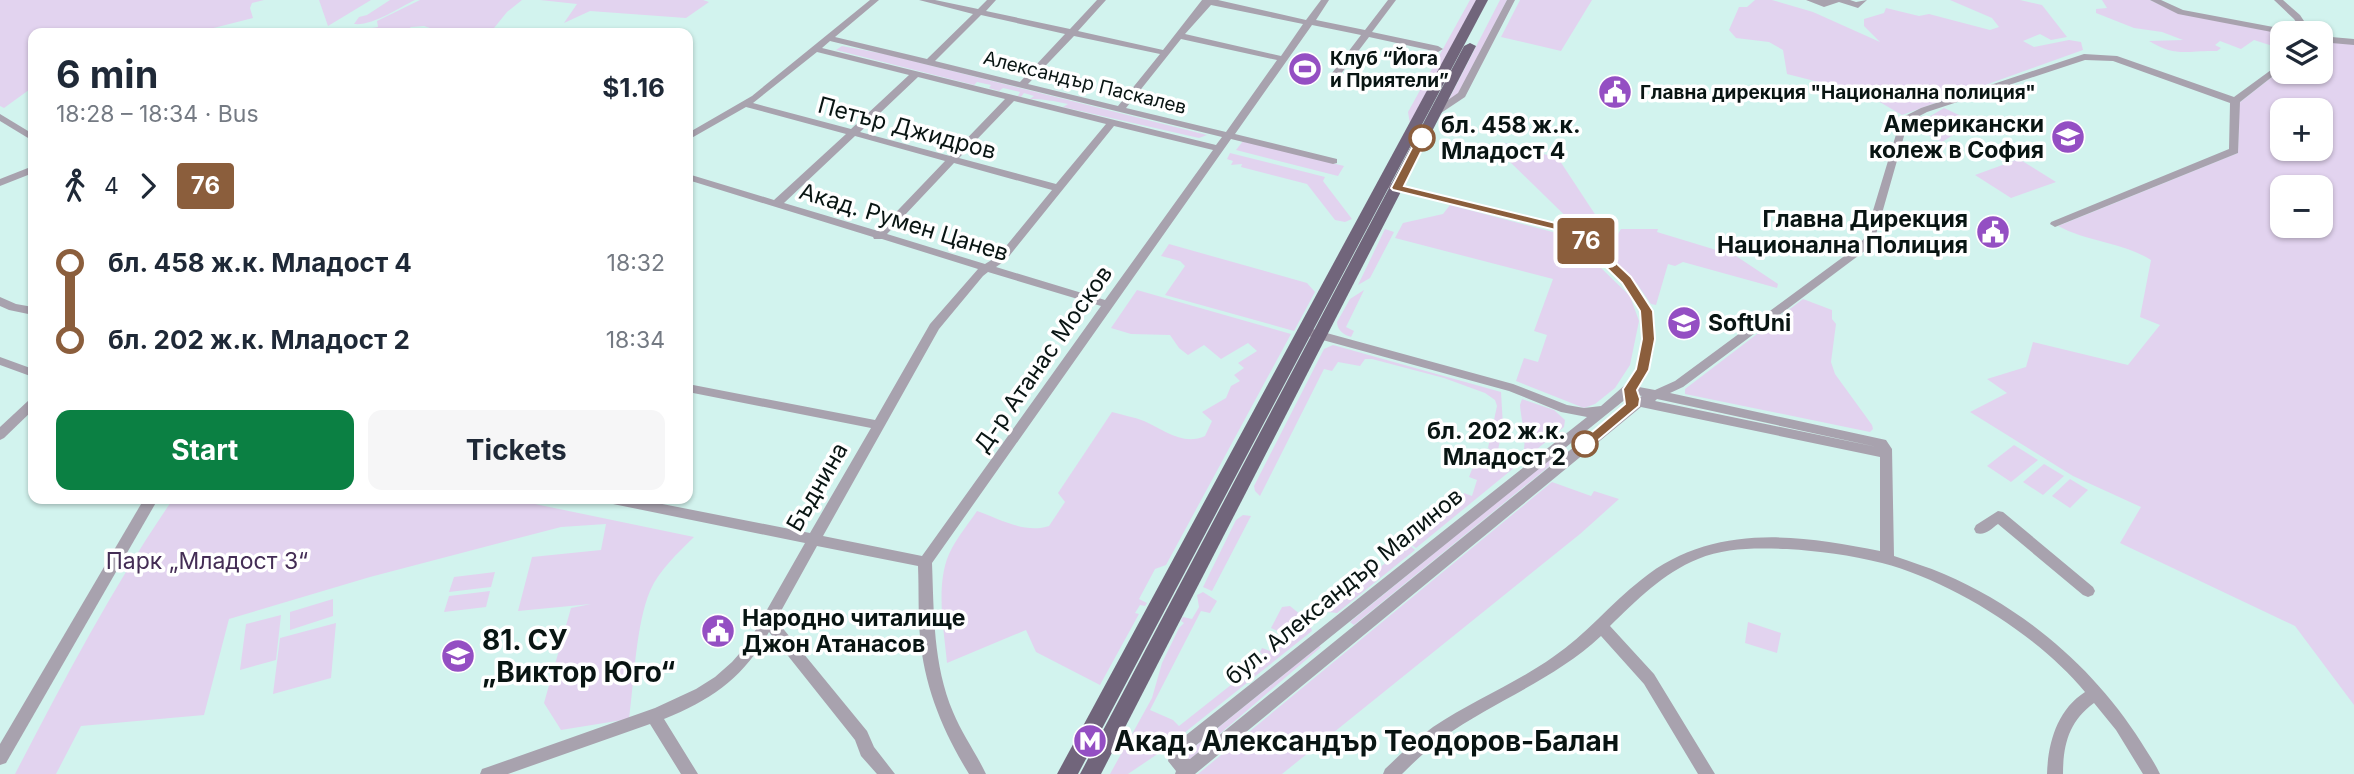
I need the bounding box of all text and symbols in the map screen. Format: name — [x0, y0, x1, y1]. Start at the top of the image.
map controls — [2270, 21, 2333, 238]
button: layers — [2270, 21, 2333, 84]
street label: Александър Паскалев — [981, 46, 1189, 119]
place label: Клуб “Йога и Приятели” — [1330, 46, 1449, 92]
sports icon: Клуб “Йога и Приятели” — [1286, 50, 1324, 88]
text: 6 min — [56, 51, 158, 97]
text: $1.16 — [602, 72, 665, 103]
public building icon: Главна дирекция "Национална полиция" — [1596, 73, 1634, 111]
place label: Главна дирекция "Национална полиция" — [1640, 81, 2036, 104]
street label: Петър Джидров — [815, 91, 999, 165]
button: + — [2270, 98, 2333, 161]
text: 18:28 – 18:34 · Bus — [56, 100, 259, 128]
place label: Американски колеж в София — [1869, 110, 2044, 164]
place label: бл. 458 ж.к. Младост 4 — [1441, 111, 1581, 165]
school or university icon: Американски колеж в София — [2049, 118, 2087, 156]
marker: бл. 458 ж.к. Младост 4 — [1409, 125, 1435, 151]
icon: walk — [56, 167, 94, 205]
icon: forward — [129, 167, 167, 205]
text: 76 — [191, 171, 220, 200]
text: 4 — [104, 172, 119, 200]
button: − — [2270, 175, 2333, 238]
street label: Акад. Румен Цанев — [796, 177, 1012, 267]
place label: Главна Дирекция Национална Полиция — [1717, 205, 1968, 259]
public building icon: Главна Дирекция Национална Полиция — [1974, 213, 2012, 251]
line badge: 76 — [1554, 218, 1618, 264]
text: 76 — [1571, 226, 1601, 255]
text: бл. 458 ж.к. Младост 4 — [108, 247, 412, 278]
text: 18:32 — [607, 249, 665, 277]
street label: Д-р Атанас Москов — [968, 260, 1118, 458]
school or university icon: SoftUni — [1665, 304, 1703, 342]
place label: SoftUni — [1708, 309, 1791, 337]
text: бл. 202 ж.к. Младост 2 — [108, 324, 410, 355]
text: 18:34 — [606, 326, 665, 354]
button: Start — [56, 410, 354, 490]
button: Tickets — [368, 410, 665, 490]
place label: бл. 202 ж.к. Младост 2 — [1427, 417, 1566, 471]
marker: бл. 202 ж.к. Младост 2 — [1572, 431, 1598, 457]
street label: Бъднина — [780, 438, 854, 536]
street label: бул. Александър Малинов — [1220, 482, 1468, 690]
park label: Парк „Младост 3“ — [106, 547, 308, 575]
place label: Народно читалище Джон Атанасов — [742, 604, 965, 658]
public building icon: Народно читалище Джон Атанасов — [699, 612, 737, 650]
place label: 81. СУ „Виктор Юго“ — [482, 623, 675, 689]
school or university icon: 81. СУ „Виктор Юго“ — [439, 637, 477, 675]
metro station icon: Акад. Александър Теодоров-Балан — [1071, 722, 1109, 760]
place label: Акад. Александър Теодоров-Балан — [1114, 724, 1619, 758]

